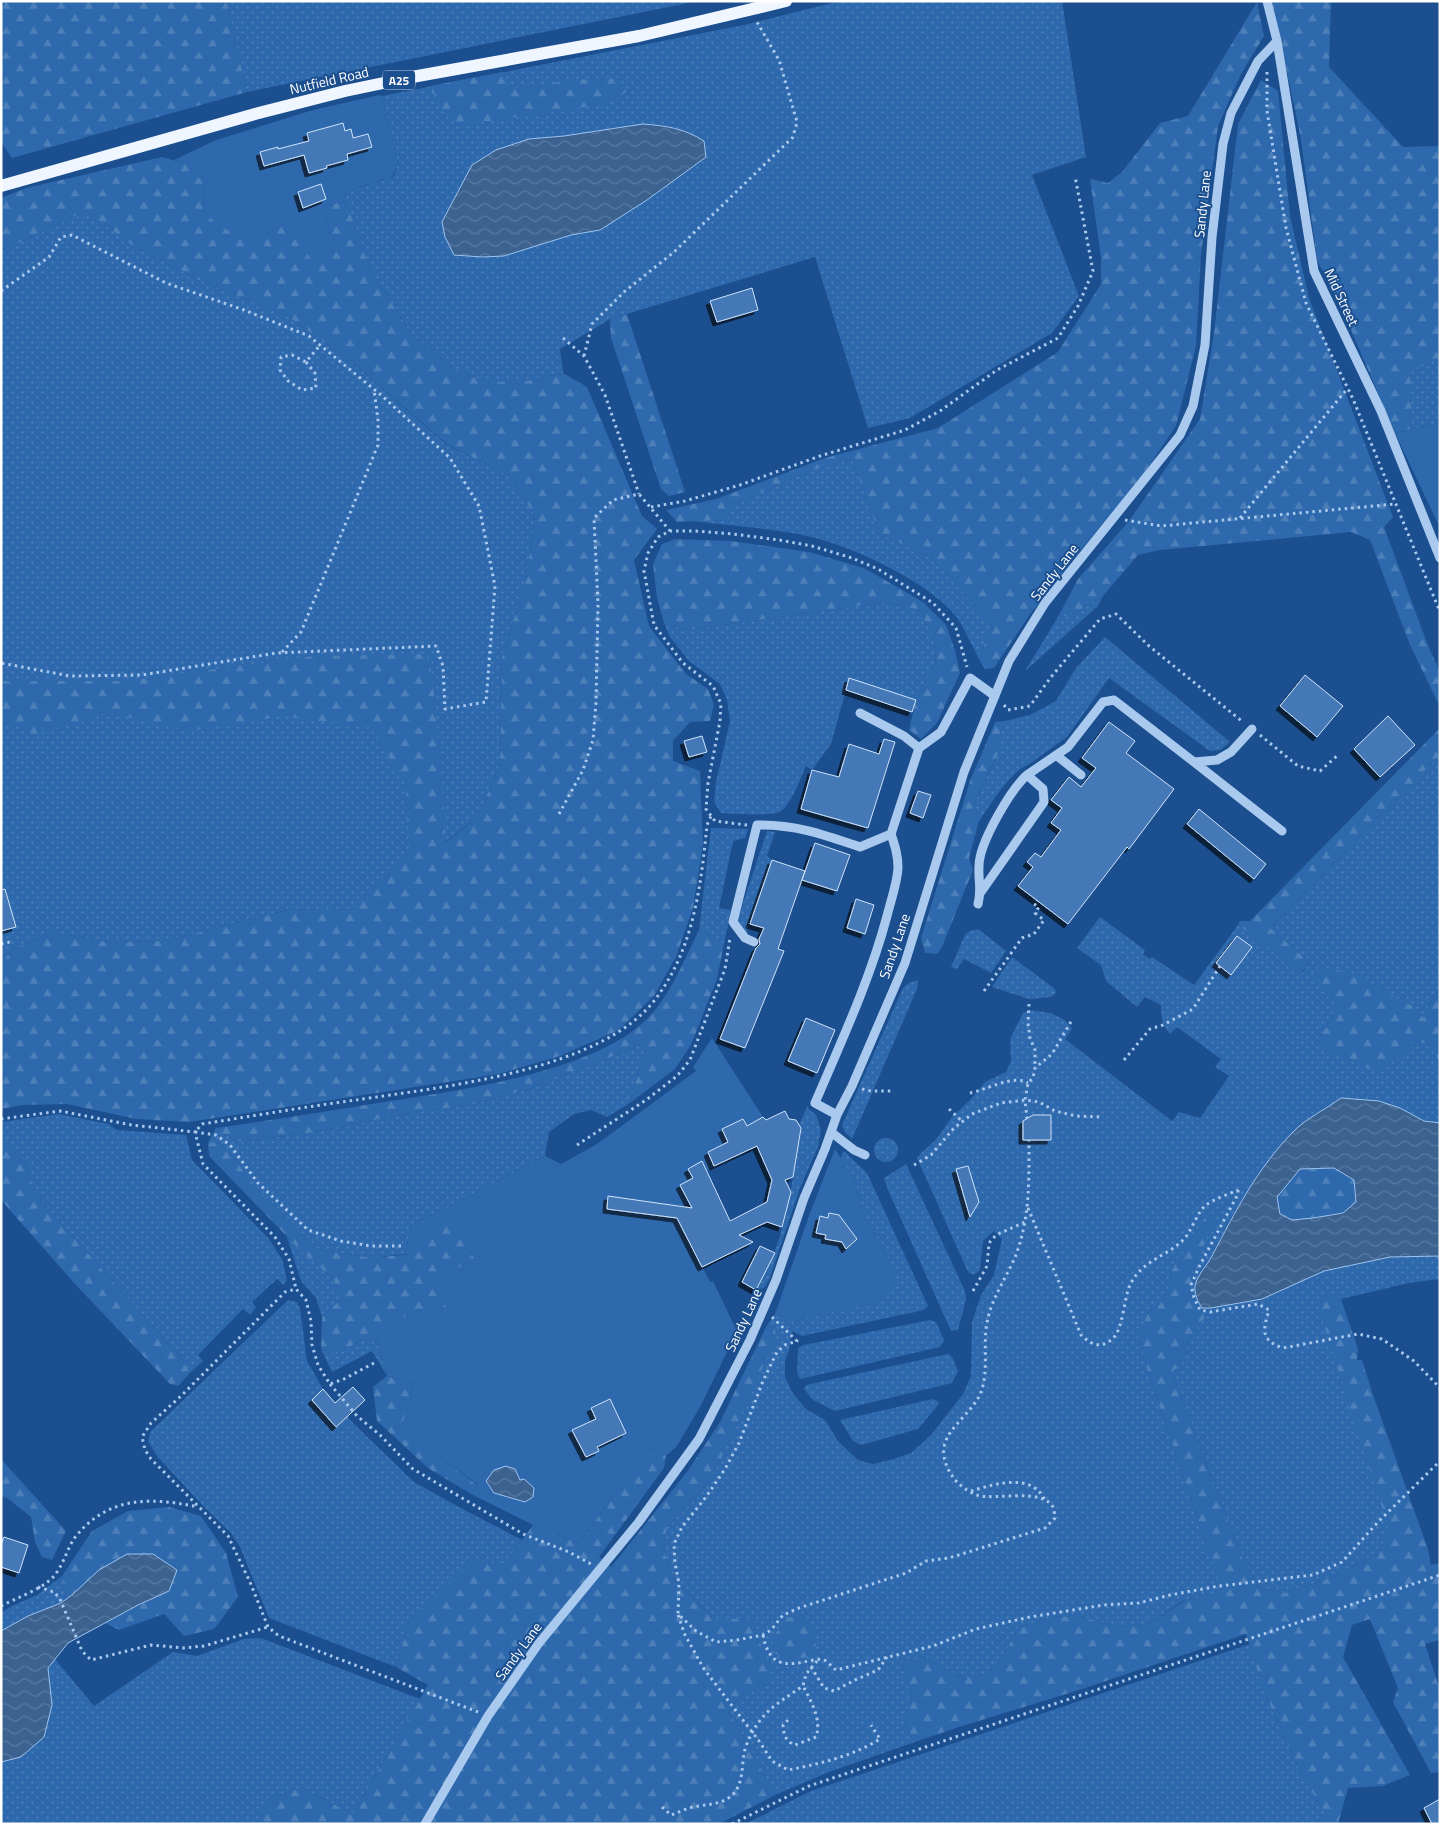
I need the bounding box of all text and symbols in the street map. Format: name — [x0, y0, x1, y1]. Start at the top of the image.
street label: Nutfield Road — [287, 61, 371, 99]
road number: A25 — [383, 70, 415, 90]
street label: Sandy Lane — [1188, 169, 1216, 239]
street label: Mid Street — [1320, 265, 1365, 329]
street label: Sandy Lane — [1025, 539, 1083, 605]
street label: Sandy Lane — [873, 911, 915, 981]
street label: Sandy Lane — [719, 1285, 767, 1355]
street label: Sandy Lane — [490, 1617, 546, 1685]

